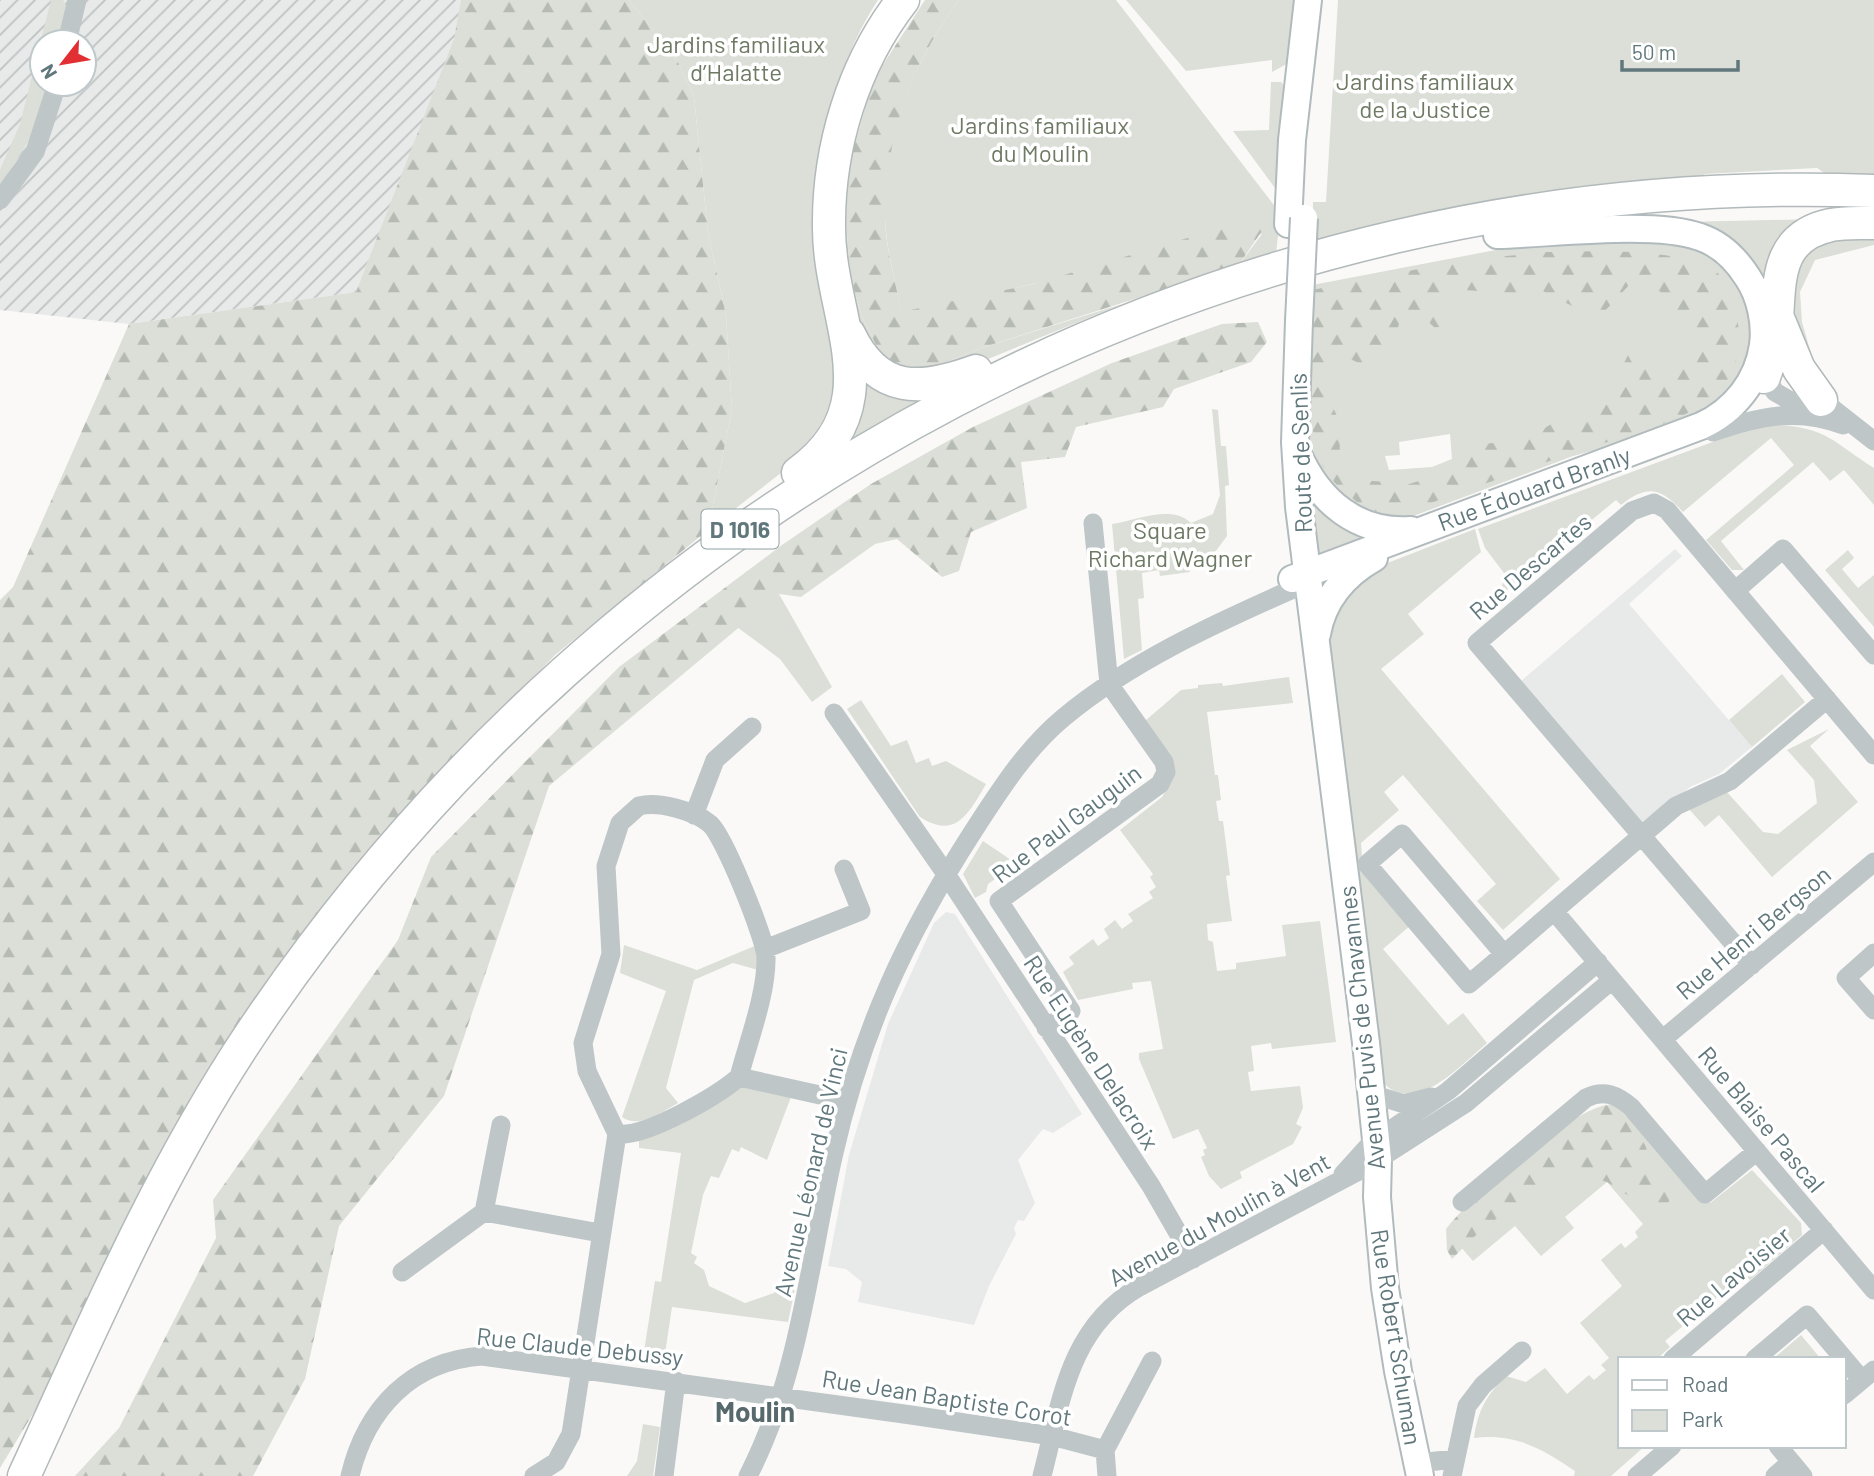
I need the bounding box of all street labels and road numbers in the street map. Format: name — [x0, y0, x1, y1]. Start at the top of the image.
street label: Route de Senlis — [1283, 372, 1317, 534]
street label: Rue Édouard Branly — [1434, 440, 1634, 536]
street label: Rue Descartes — [1463, 507, 1597, 625]
road number: D 1016 — [702, 509, 778, 548]
street label: Rue Paul Gauguin — [986, 758, 1146, 888]
street label: Rue Henri Bergson — [1670, 859, 1836, 1005]
street label: Avenue Puvis de Chavannes — [1332, 884, 1390, 1172]
street label: Rue Eugène Delacroix — [1018, 949, 1166, 1155]
street label: Rue Blaise Pascal — [1693, 1040, 1831, 1198]
street label: Avenue Léonard de Vinci — [767, 1045, 853, 1299]
street label: Avenue du Moulin à Vent — [1103, 1146, 1335, 1292]
street label: Rue Lavoisier — [1670, 1220, 1796, 1332]
street label: Rue Robert Schuman — [1366, 1227, 1428, 1447]
street label: Rue Claude Debussy — [475, 1321, 685, 1371]
street label: Rue Jean Baptiste Corot — [820, 1363, 1074, 1431]

